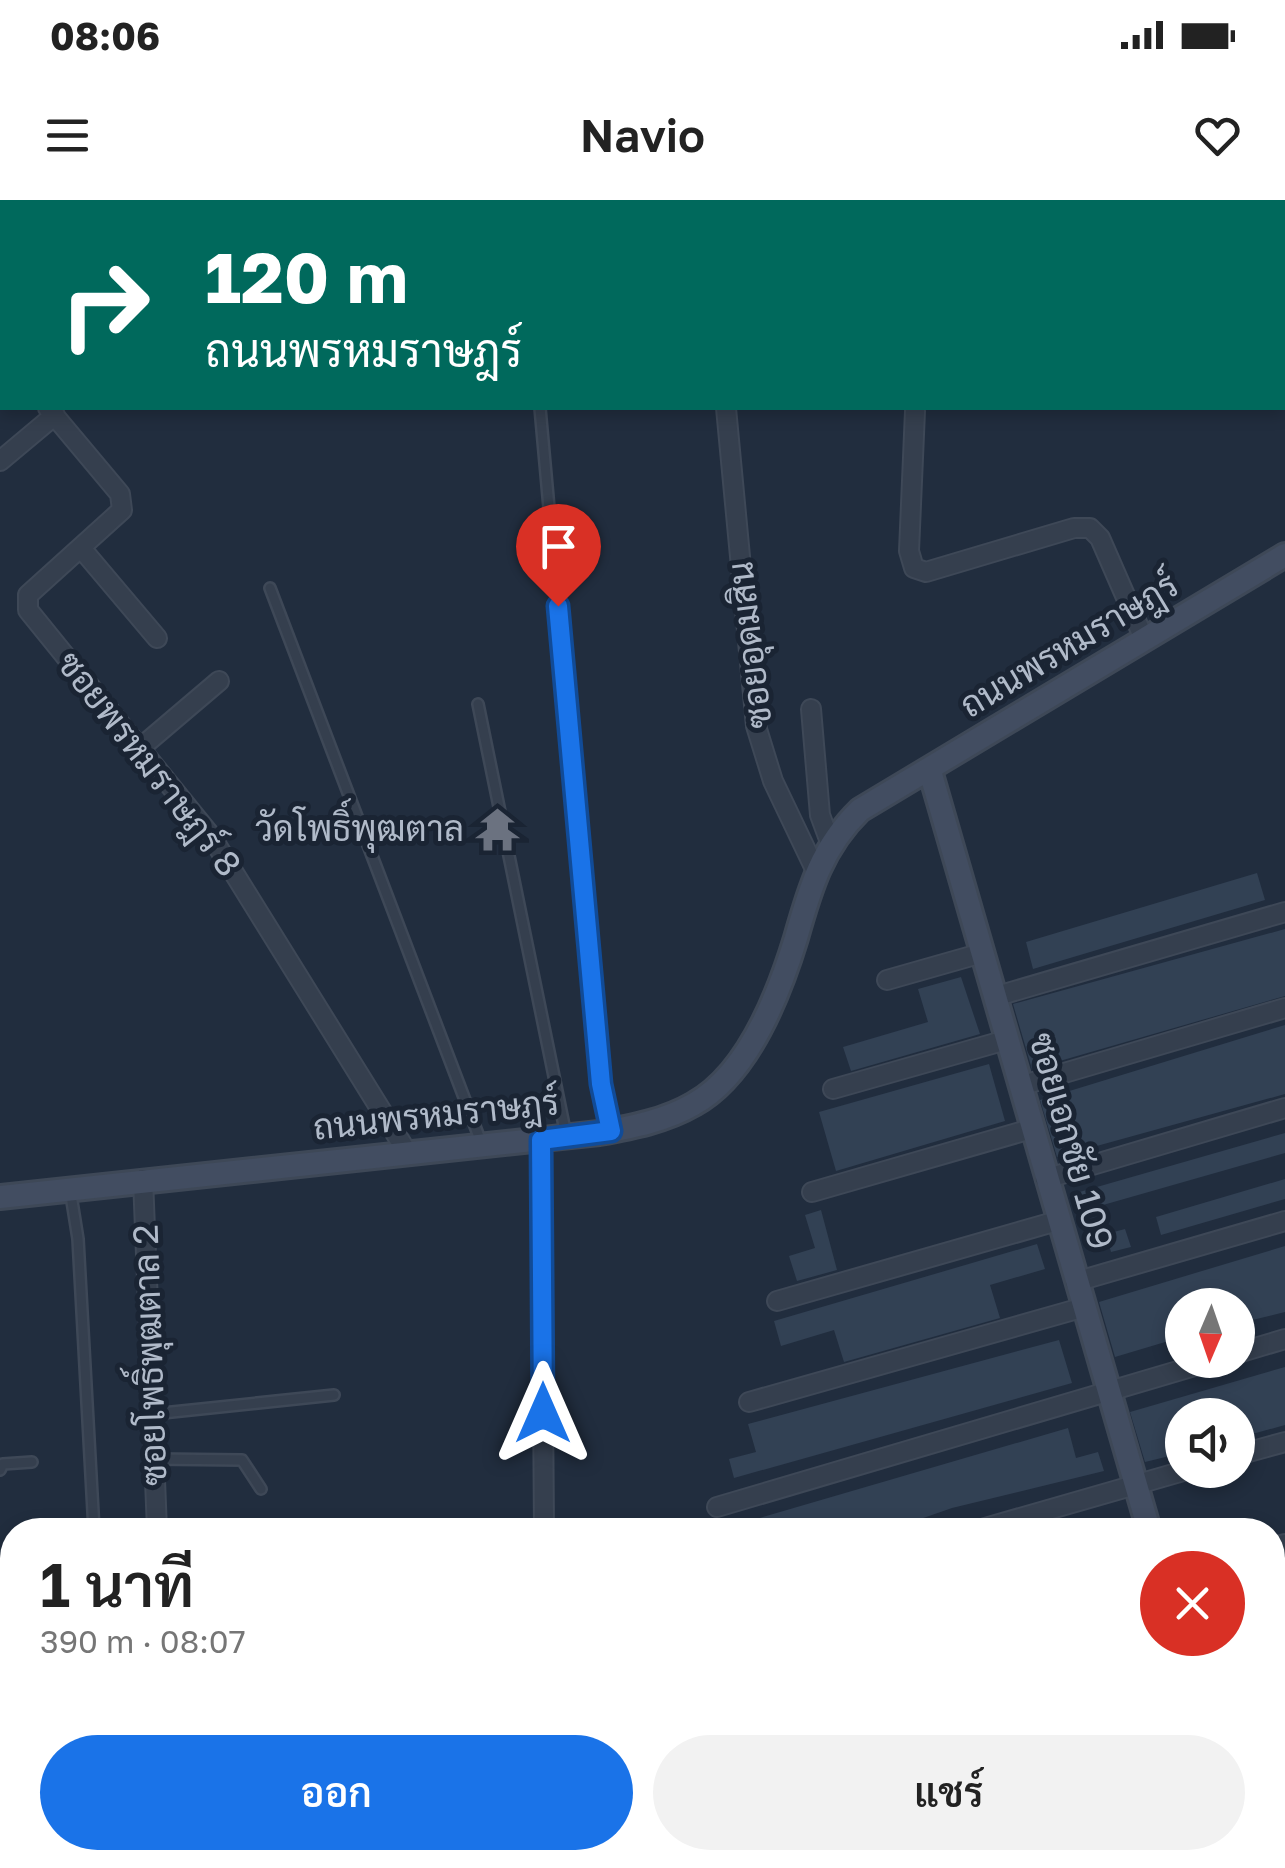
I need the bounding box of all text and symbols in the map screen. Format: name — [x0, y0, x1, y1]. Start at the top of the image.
text: 08:06 — [50, 13, 160, 58]
icon: menu — [40, 108, 95, 163]
text: Navio — [580, 108, 705, 162]
icon: heart — [1190, 108, 1245, 163]
text: 120 m — [205, 234, 408, 318]
icon: right — [40, 240, 170, 370]
text: ถนนพรหมราษฎร์ — [205, 323, 522, 377]
pin — [516, 504, 601, 607]
icon: arrive — [531, 519, 586, 574]
street label: ซอยอุดมสิน — [718, 559, 784, 731]
street label: ถนนพรหมราษฎร์ — [951, 562, 1187, 728]
street label: ซอยพรหมราษฎร์ 8 — [47, 642, 251, 886]
place label: วัดโพธิ์พุฒตาล — [255, 798, 464, 853]
temple icon: วัดโพธิ์พุฒตาล — [473, 805, 521, 853]
street label: ซอยเอกชัย 109 — [1021, 1028, 1123, 1254]
street label: ถนนพรหมราษฎร์ — [311, 1079, 561, 1151]
street label: ซอยโพธิ์พุฒตาล 2 — [114, 1224, 179, 1487]
north arrow — [1165, 1288, 1255, 1378]
map controls — [1165, 1288, 1255, 1488]
position arrow — [491, 1361, 595, 1465]
button: sound — [1165, 1398, 1255, 1488]
text: 1 นาที — [40, 1548, 194, 1620]
button: close — [1140, 1551, 1245, 1656]
text: 390 m · 08:07 — [40, 1622, 246, 1660]
button: ออก — [40, 1735, 633, 1850]
button: แชร์ — [653, 1735, 1245, 1850]

